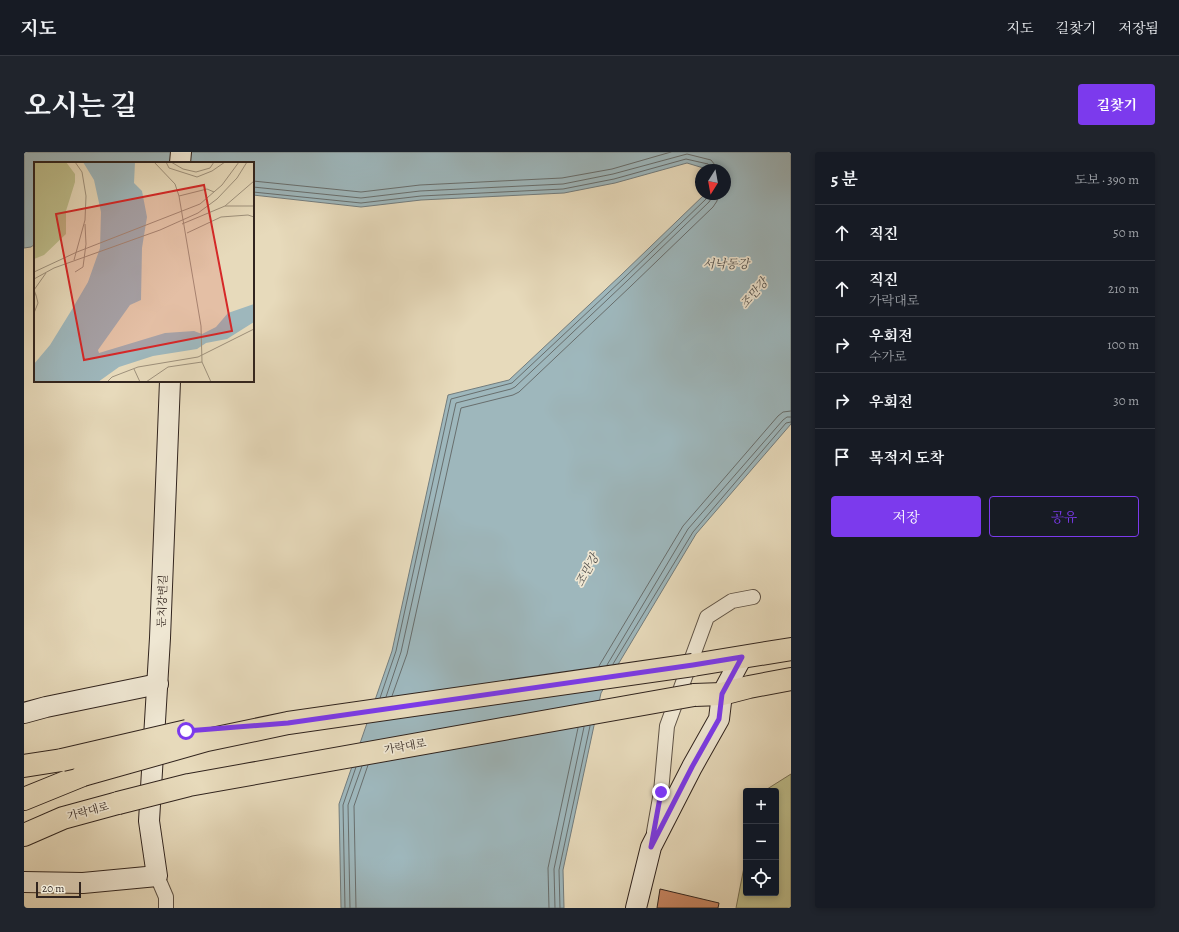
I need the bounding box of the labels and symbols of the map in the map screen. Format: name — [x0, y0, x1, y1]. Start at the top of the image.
inset map — [34, 162, 254, 382]
north arrow — [695, 164, 731, 200]
water label: 서낙동강 — [703, 256, 752, 272]
water label: 조만강 — [737, 273, 773, 311]
water label: 조만강 — [572, 549, 604, 589]
street label: 둔치강변길 — [154, 574, 171, 628]
route start — [177, 722, 195, 740]
street label: 가락대로 — [383, 735, 428, 758]
route end — [652, 783, 670, 801]
street label: 가락대로 — [66, 799, 111, 824]
scale bar — [36, 880, 81, 899]

